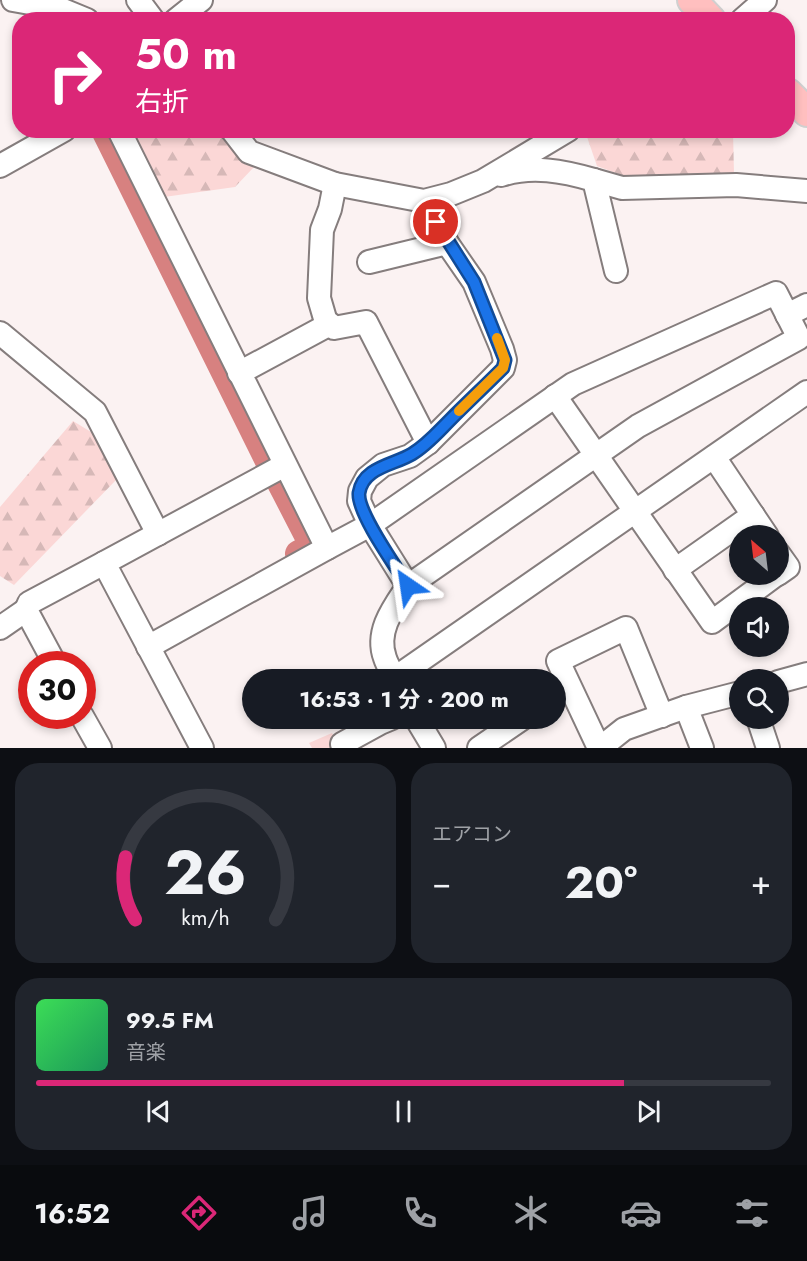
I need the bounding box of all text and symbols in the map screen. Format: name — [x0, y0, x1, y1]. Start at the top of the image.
text: 50 m — [135, 24, 237, 85]
icon: right — [36, 36, 114, 114]
text: 右折 — [135, 82, 189, 121]
pin — [410, 196, 461, 247]
icon: arrive — [419, 205, 452, 238]
north arrow — [729, 525, 789, 585]
map controls — [729, 525, 789, 729]
position arrow — [376, 554, 440, 618]
button: sound — [729, 597, 789, 657]
speed limit sign: 30 — [18, 651, 96, 729]
button: search — [729, 669, 789, 729]
text: 16:53 · 1 分 · 200 m — [299, 683, 509, 715]
text: エアコン — [432, 820, 512, 849]
text: 26 — [164, 827, 247, 917]
text: 20° — [565, 850, 637, 915]
text: − — [432, 859, 451, 906]
text: + — [751, 859, 771, 906]
text: km/h — [181, 902, 230, 933]
text: 99.5 FM — [126, 1004, 214, 1036]
text: 音楽 — [126, 1038, 166, 1067]
icon: previous — [142, 1095, 175, 1128]
icon: pause — [387, 1095, 420, 1128]
icon: next — [632, 1095, 665, 1128]
icon: directions — [178, 1192, 220, 1234]
icon: music — [289, 1192, 331, 1234]
icon: phone — [399, 1192, 441, 1234]
icon: climate — [510, 1192, 552, 1234]
icon: car — [620, 1192, 662, 1234]
icon: filters — [731, 1192, 773, 1234]
text: 16:52 — [34, 1194, 110, 1233]

